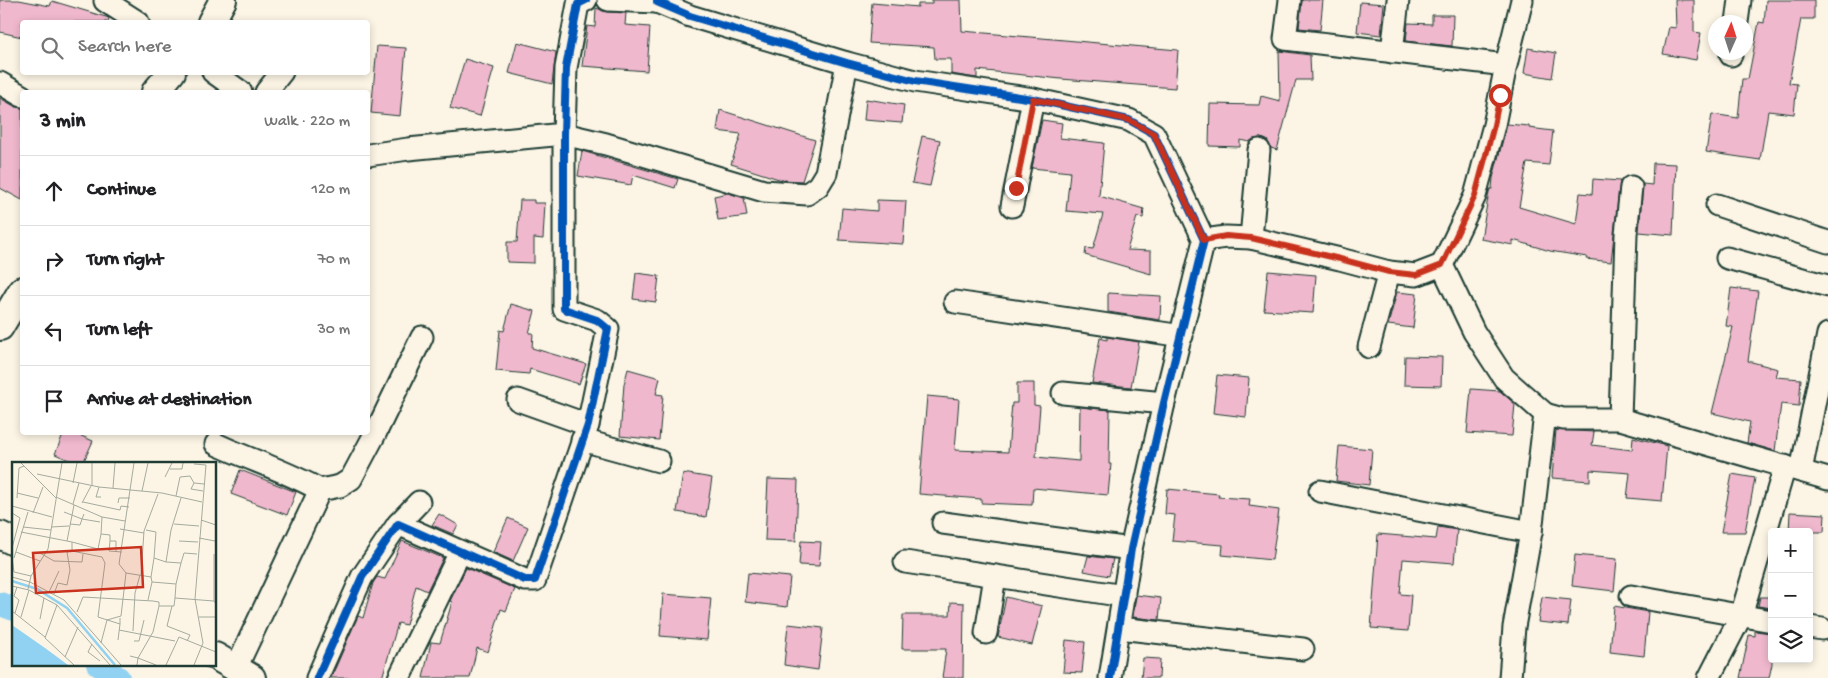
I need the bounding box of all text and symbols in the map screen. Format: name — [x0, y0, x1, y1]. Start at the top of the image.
north arrow — [1708, 15, 1753, 60]
search box — [20, 20, 370, 75]
icon: search — [38, 34, 66, 62]
text: Search here — [78, 36, 172, 59]
route start — [1489, 84, 1512, 107]
text: 3 min — [40, 110, 85, 135]
text: Walk · 220 m — [264, 113, 350, 132]
icon: ahead — [40, 177, 68, 205]
route end — [1005, 177, 1028, 200]
text: Continue — [87, 179, 156, 202]
text: 120 m — [311, 181, 350, 200]
icon: right — [40, 247, 68, 275]
text: Turn right — [87, 249, 163, 272]
text: 70 m — [317, 251, 350, 270]
icon: left — [40, 317, 68, 345]
text: Turn left — [87, 319, 151, 342]
text: 30 m — [317, 321, 350, 340]
icon: arrive — [40, 387, 68, 415]
text: Arrive at destination — [87, 389, 251, 412]
inset map — [12, 462, 216, 666]
map controls — [1768, 528, 1813, 663]
button: + — [1768, 528, 1813, 573]
button: − — [1768, 573, 1813, 618]
button: layers — [1768, 618, 1813, 663]

